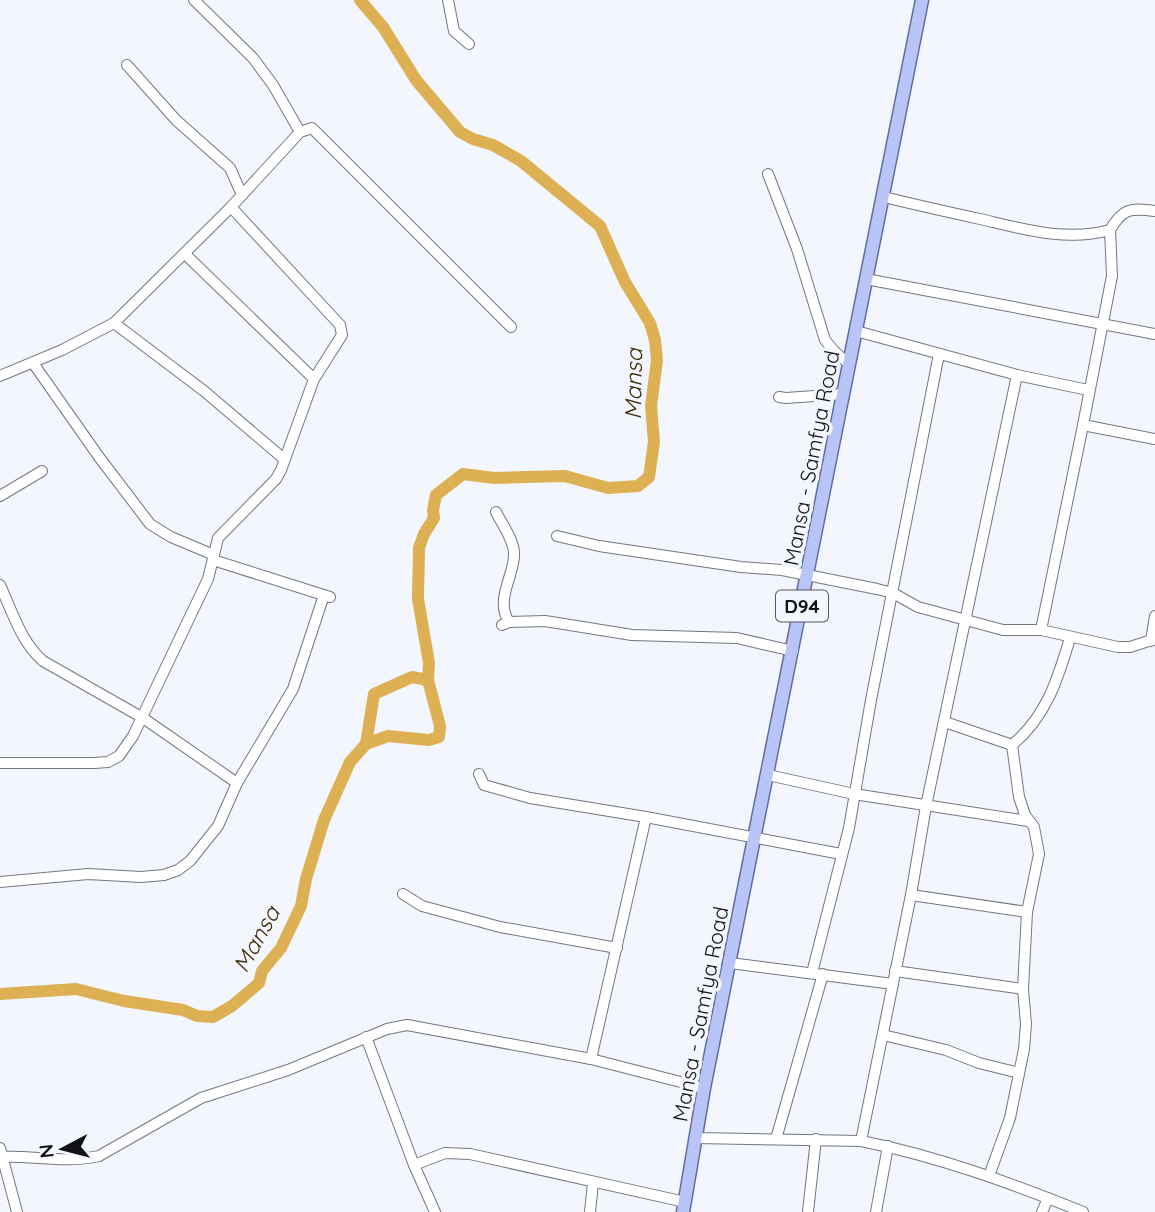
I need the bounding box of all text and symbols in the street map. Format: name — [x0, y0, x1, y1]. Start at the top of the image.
water label: Mansa — [618, 347, 648, 420]
street label: Mansa - Samfya Road — [777, 348, 845, 568]
road number: D94 — [776, 590, 828, 622]
water label: Mansa — [226, 900, 286, 977]
street label: Mansa - Samfya Road — [666, 904, 734, 1124]
north arrow — [28, 1114, 98, 1184]
text: N — [33, 1143, 59, 1159]

